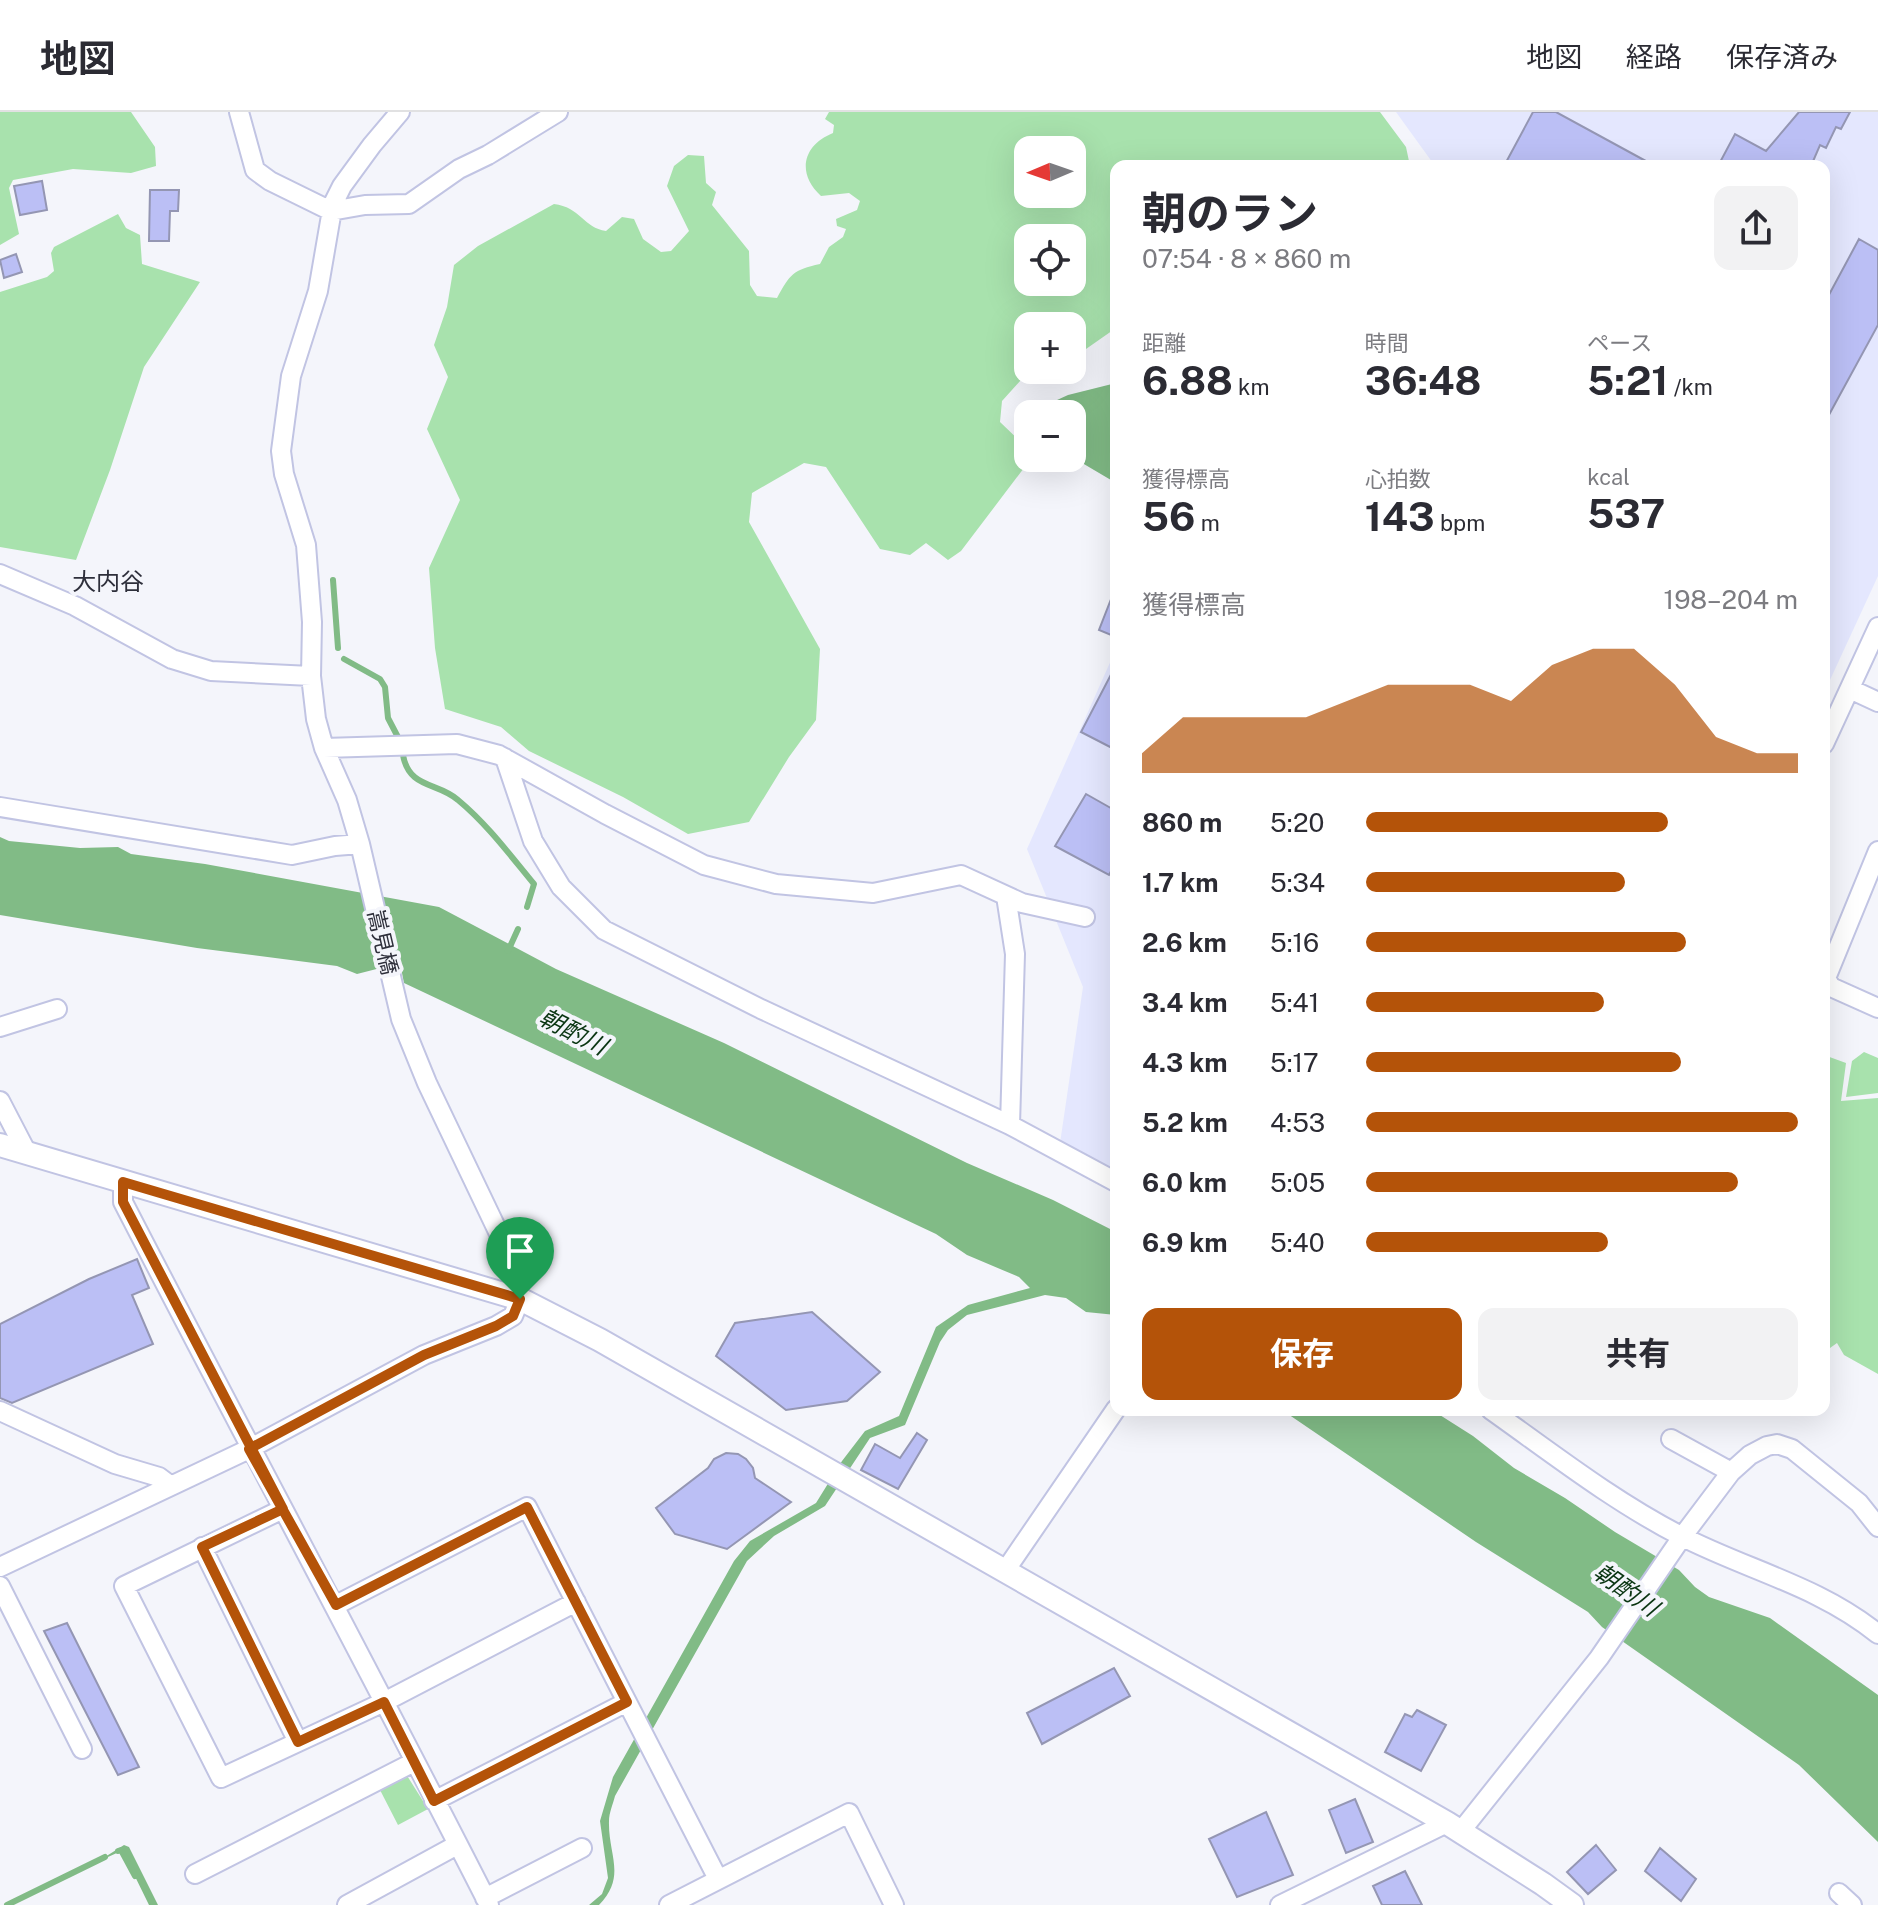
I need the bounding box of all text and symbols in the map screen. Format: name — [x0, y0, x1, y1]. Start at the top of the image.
text: 地図 — [40, 36, 116, 81]
text: 地図 — [1526, 40, 1582, 73]
text: 経路 — [1626, 40, 1682, 73]
text: 保存済み — [1726, 40, 1838, 73]
north arrow — [1014, 136, 1086, 208]
map controls — [1014, 136, 1086, 472]
button: share — [1714, 186, 1798, 270]
text: 朝のラン — [1142, 187, 1318, 239]
button: locate — [1014, 224, 1086, 296]
text: 07:54 · 8 × 860 m — [1142, 243, 1351, 274]
button: + — [1014, 312, 1086, 384]
text: 距離 — [1142, 330, 1186, 356]
text: 時間 — [1365, 330, 1409, 356]
text: ペース — [1587, 330, 1652, 356]
text: 6.88 — [1142, 357, 1233, 404]
text: 36:48 — [1365, 357, 1481, 404]
text: 5:21 — [1587, 357, 1668, 404]
text: km — [1233, 374, 1270, 400]
text: /km — [1668, 374, 1713, 400]
button: − — [1014, 400, 1086, 472]
text: kcal — [1587, 464, 1630, 490]
text: 獲得標高 — [1142, 466, 1230, 492]
text: 心拍数 — [1365, 466, 1431, 492]
text: 537 — [1587, 490, 1665, 537]
text: 56 — [1142, 493, 1195, 540]
text: 143 — [1365, 493, 1435, 540]
text: m — [1195, 510, 1220, 536]
text: bpm — [1435, 510, 1485, 536]
district label: 大内谷 — [72, 567, 144, 595]
text: 198–204 m — [1664, 584, 1798, 615]
text: 獲得標高 — [1142, 589, 1246, 620]
text: 860 m — [1142, 807, 1222, 838]
text: 5:20 — [1270, 807, 1324, 838]
text: 1.7 km — [1142, 867, 1219, 898]
text: 5:34 — [1270, 867, 1325, 898]
street label: 嵩見橋 — [363, 907, 403, 977]
text: 2.6 km — [1142, 927, 1227, 958]
text: 5:16 — [1270, 927, 1319, 958]
text: 3.4 km — [1142, 987, 1228, 1018]
text: 5:41 — [1270, 987, 1319, 1018]
water label: 朝酌川 — [535, 1002, 615, 1061]
text: 4.3 km — [1142, 1047, 1228, 1078]
text: 5:17 — [1270, 1047, 1319, 1078]
text: 5.2 km — [1142, 1107, 1228, 1138]
text: 4:53 — [1270, 1107, 1325, 1138]
text: 6.0 km — [1142, 1167, 1227, 1198]
text: 5:05 — [1270, 1167, 1325, 1198]
pin — [486, 1217, 554, 1299]
text: 6.9 km — [1142, 1227, 1228, 1258]
text: 5:40 — [1270, 1227, 1325, 1258]
icon: arrive — [498, 1229, 542, 1273]
button: 保存 — [1142, 1308, 1462, 1400]
button: 共有 — [1478, 1308, 1798, 1400]
water label: 朝酌川 — [1589, 1557, 1667, 1623]

